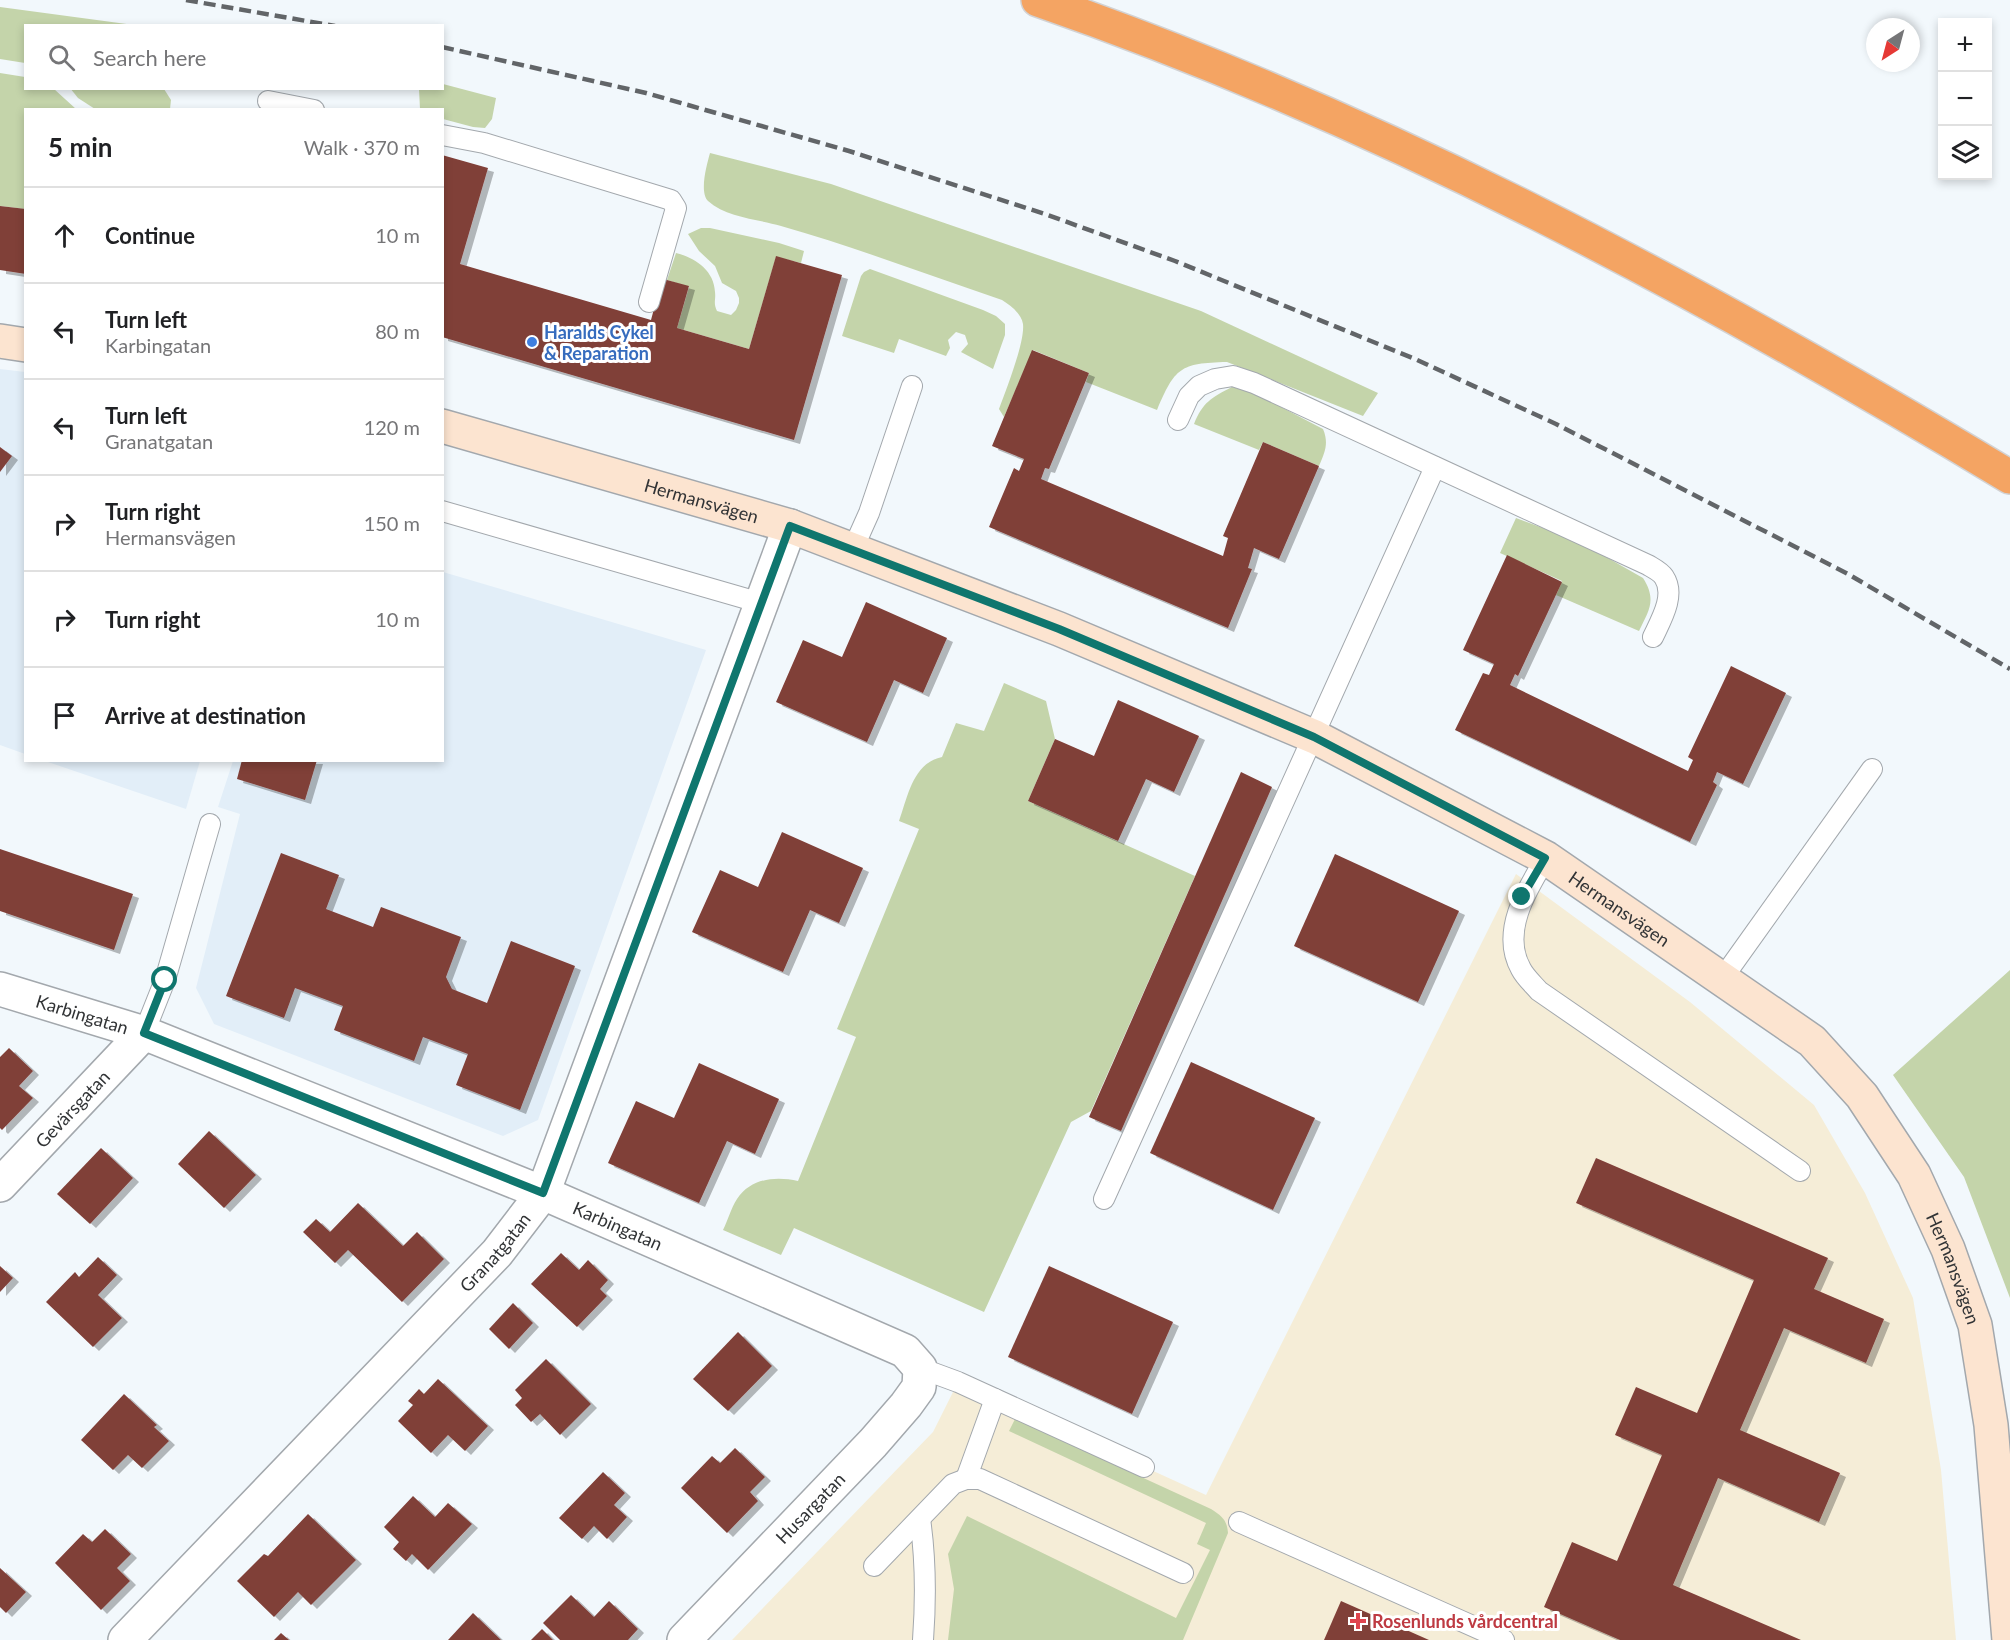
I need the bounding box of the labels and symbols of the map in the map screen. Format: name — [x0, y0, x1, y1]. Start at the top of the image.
north arrow — [1866, 18, 1920, 72]
place label: Haralds Cykel & Reparation — [544, 321, 654, 364]
marker: Haralds Cykel & Reparation — [525, 335, 539, 349]
street label: Hermansvägen — [642, 474, 761, 527]
street label: Hermansvägen — [1565, 866, 1674, 951]
route end — [1508, 883, 1534, 909]
route start — [151, 966, 177, 992]
street label: Karbingatan — [33, 990, 131, 1039]
street label: Gevärsgatan — [30, 1066, 114, 1152]
street label: Karbingatan — [570, 1196, 666, 1255]
street label: Granatgatan — [455, 1208, 535, 1296]
street label: Hermansvägen — [1922, 1209, 1985, 1327]
street label: Husargatan — [771, 1468, 849, 1548]
place label: Rosenlunds vårdcentral — [1372, 1610, 1558, 1632]
marker: Rosenlunds vårdcentral — [1349, 1612, 1367, 1630]

